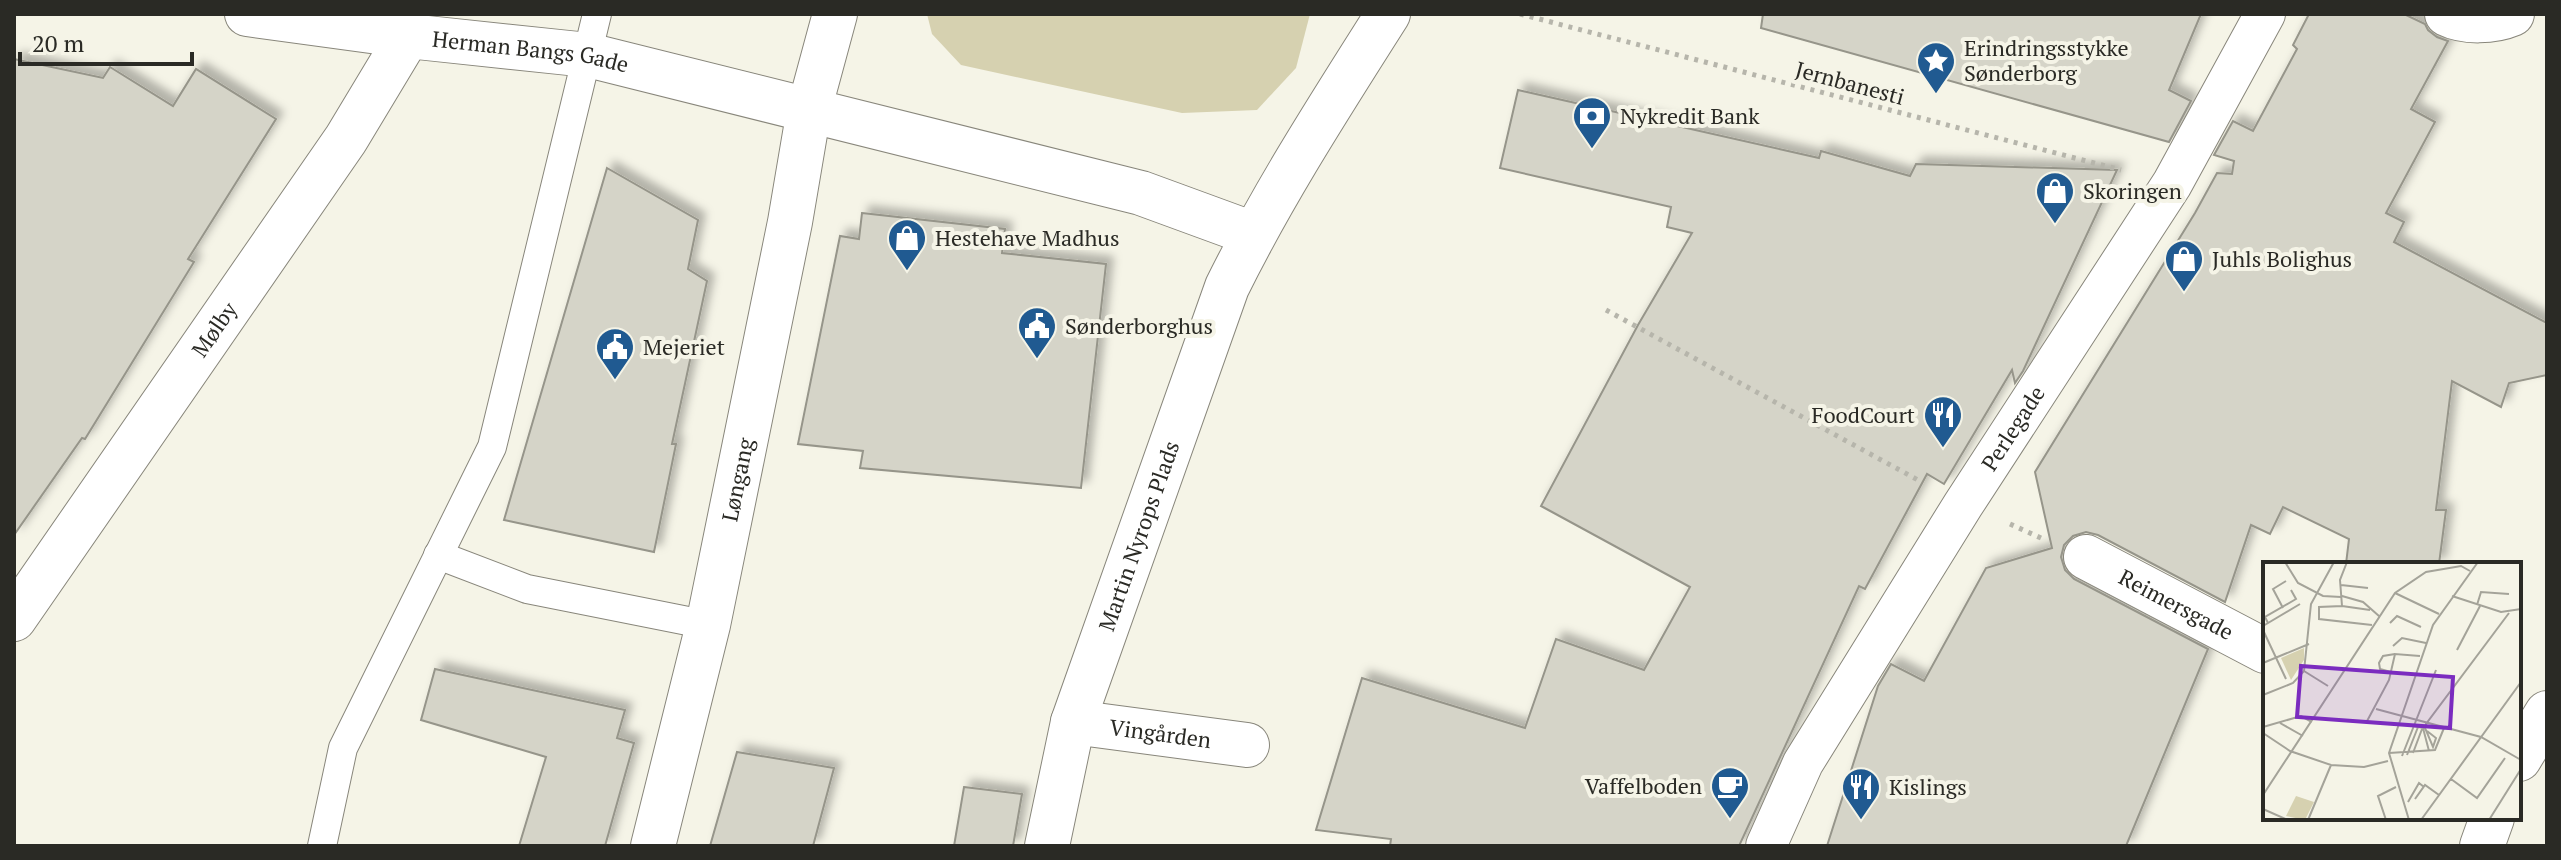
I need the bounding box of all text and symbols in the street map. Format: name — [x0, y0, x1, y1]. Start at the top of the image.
scale bar — [20, 16, 192, 66]
street label: Herman Bangs Gade — [431, 24, 632, 79]
text: 20 m — [32, 27, 84, 59]
place label: Erindringsstykke Sønderborg — [1964, 33, 2129, 87]
place icon: Erindringsstykke Sønderborg — [1915, 40, 1957, 95]
street label: Jernbanesti — [1792, 54, 1908, 111]
bank icon: Nykredit Bank — [1571, 95, 1613, 150]
place label: Nykredit Bank — [1620, 101, 1760, 130]
shop icon: Skoringen — [2034, 170, 2076, 225]
place label: Skoringen — [2083, 176, 2182, 205]
shop icon: Hestehave Madhus — [886, 217, 928, 272]
place label: Hestehave Madhus — [935, 223, 1120, 252]
shop icon: Juhls Bolighus — [2163, 238, 2205, 293]
place label: Juhls Bolighus — [2212, 244, 2352, 273]
street label: Mølby — [185, 295, 243, 362]
public building icon: Sønderborghus — [1016, 305, 1058, 360]
place label: Sønderborghus — [1065, 311, 1213, 340]
public building icon: Mejeriet — [594, 326, 636, 381]
place label: Mejeriet — [643, 332, 725, 361]
street label: Perlegade — [1974, 380, 2051, 476]
restaurant icon: FoodCourt — [1922, 394, 1964, 449]
place label: FoodCourt — [1811, 400, 1915, 429]
street label: Løngang — [714, 435, 760, 524]
street label: Martin Nyrops Plads — [1091, 437, 1185, 635]
street label: Reimersgade — [2114, 562, 2239, 646]
inset map — [2263, 562, 2521, 820]
street label: Vingården — [1108, 712, 1213, 754]
cafe icon: Vaffelboden — [1709, 765, 1751, 820]
restaurant icon: Kislings — [1840, 766, 1882, 821]
place label: Vaffelboden — [1585, 771, 1702, 800]
place label: Kislings — [1889, 772, 1967, 801]

